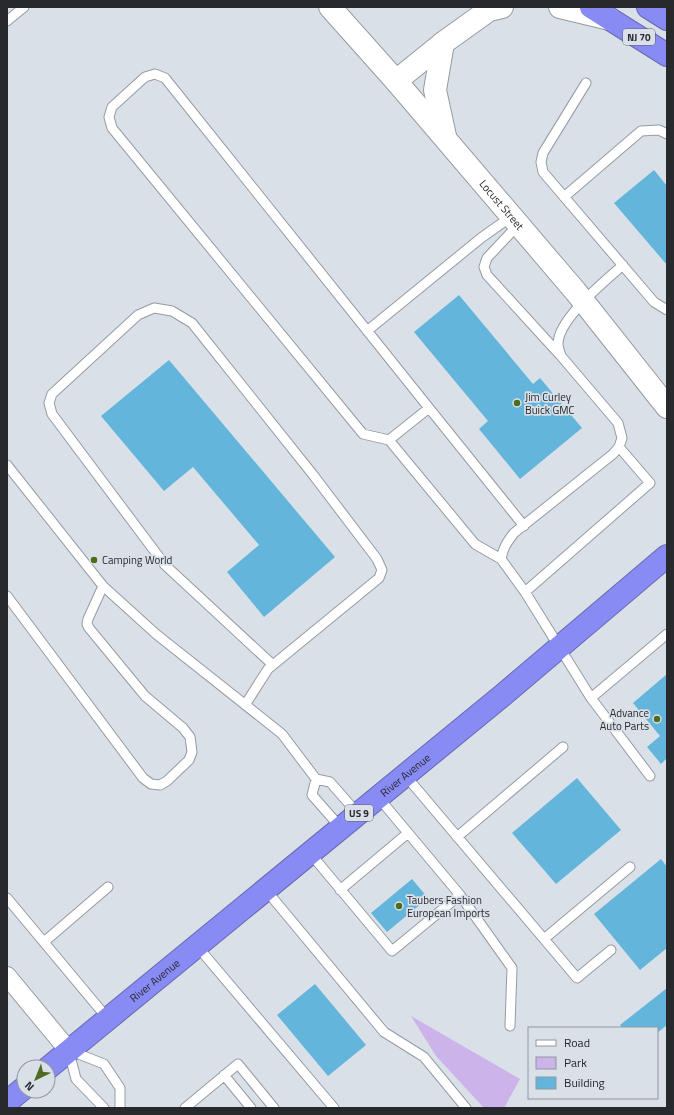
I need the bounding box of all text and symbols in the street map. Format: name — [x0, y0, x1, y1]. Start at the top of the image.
road number: NJ 70 — [623, 29, 655, 45]
street label: Locust Street — [476, 176, 528, 234]
place label: Jim Curley Buick GMC — [525, 389, 575, 418]
marker: Jim Curley Buick GMC — [512, 398, 522, 408]
place label: Camping World — [102, 552, 173, 568]
marker: Camping World — [89, 555, 99, 565]
place label: Advance Auto Parts — [600, 705, 649, 734]
marker: Advance Auto Parts — [652, 714, 662, 724]
street label: River Avenue — [377, 749, 434, 801]
road number: US 9 — [345, 805, 373, 821]
place label: Taubers Fashion European Imports — [407, 892, 490, 921]
marker: Taubers Fashion European Imports — [394, 901, 404, 911]
street label: River Avenue — [126, 955, 184, 1006]
legend — [528, 1027, 658, 1099]
text: Road — [564, 1033, 590, 1052]
text: Park — [564, 1053, 587, 1072]
north arrow — [16, 1059, 56, 1099]
text: Building — [564, 1073, 605, 1092]
text: N — [21, 1078, 37, 1095]

